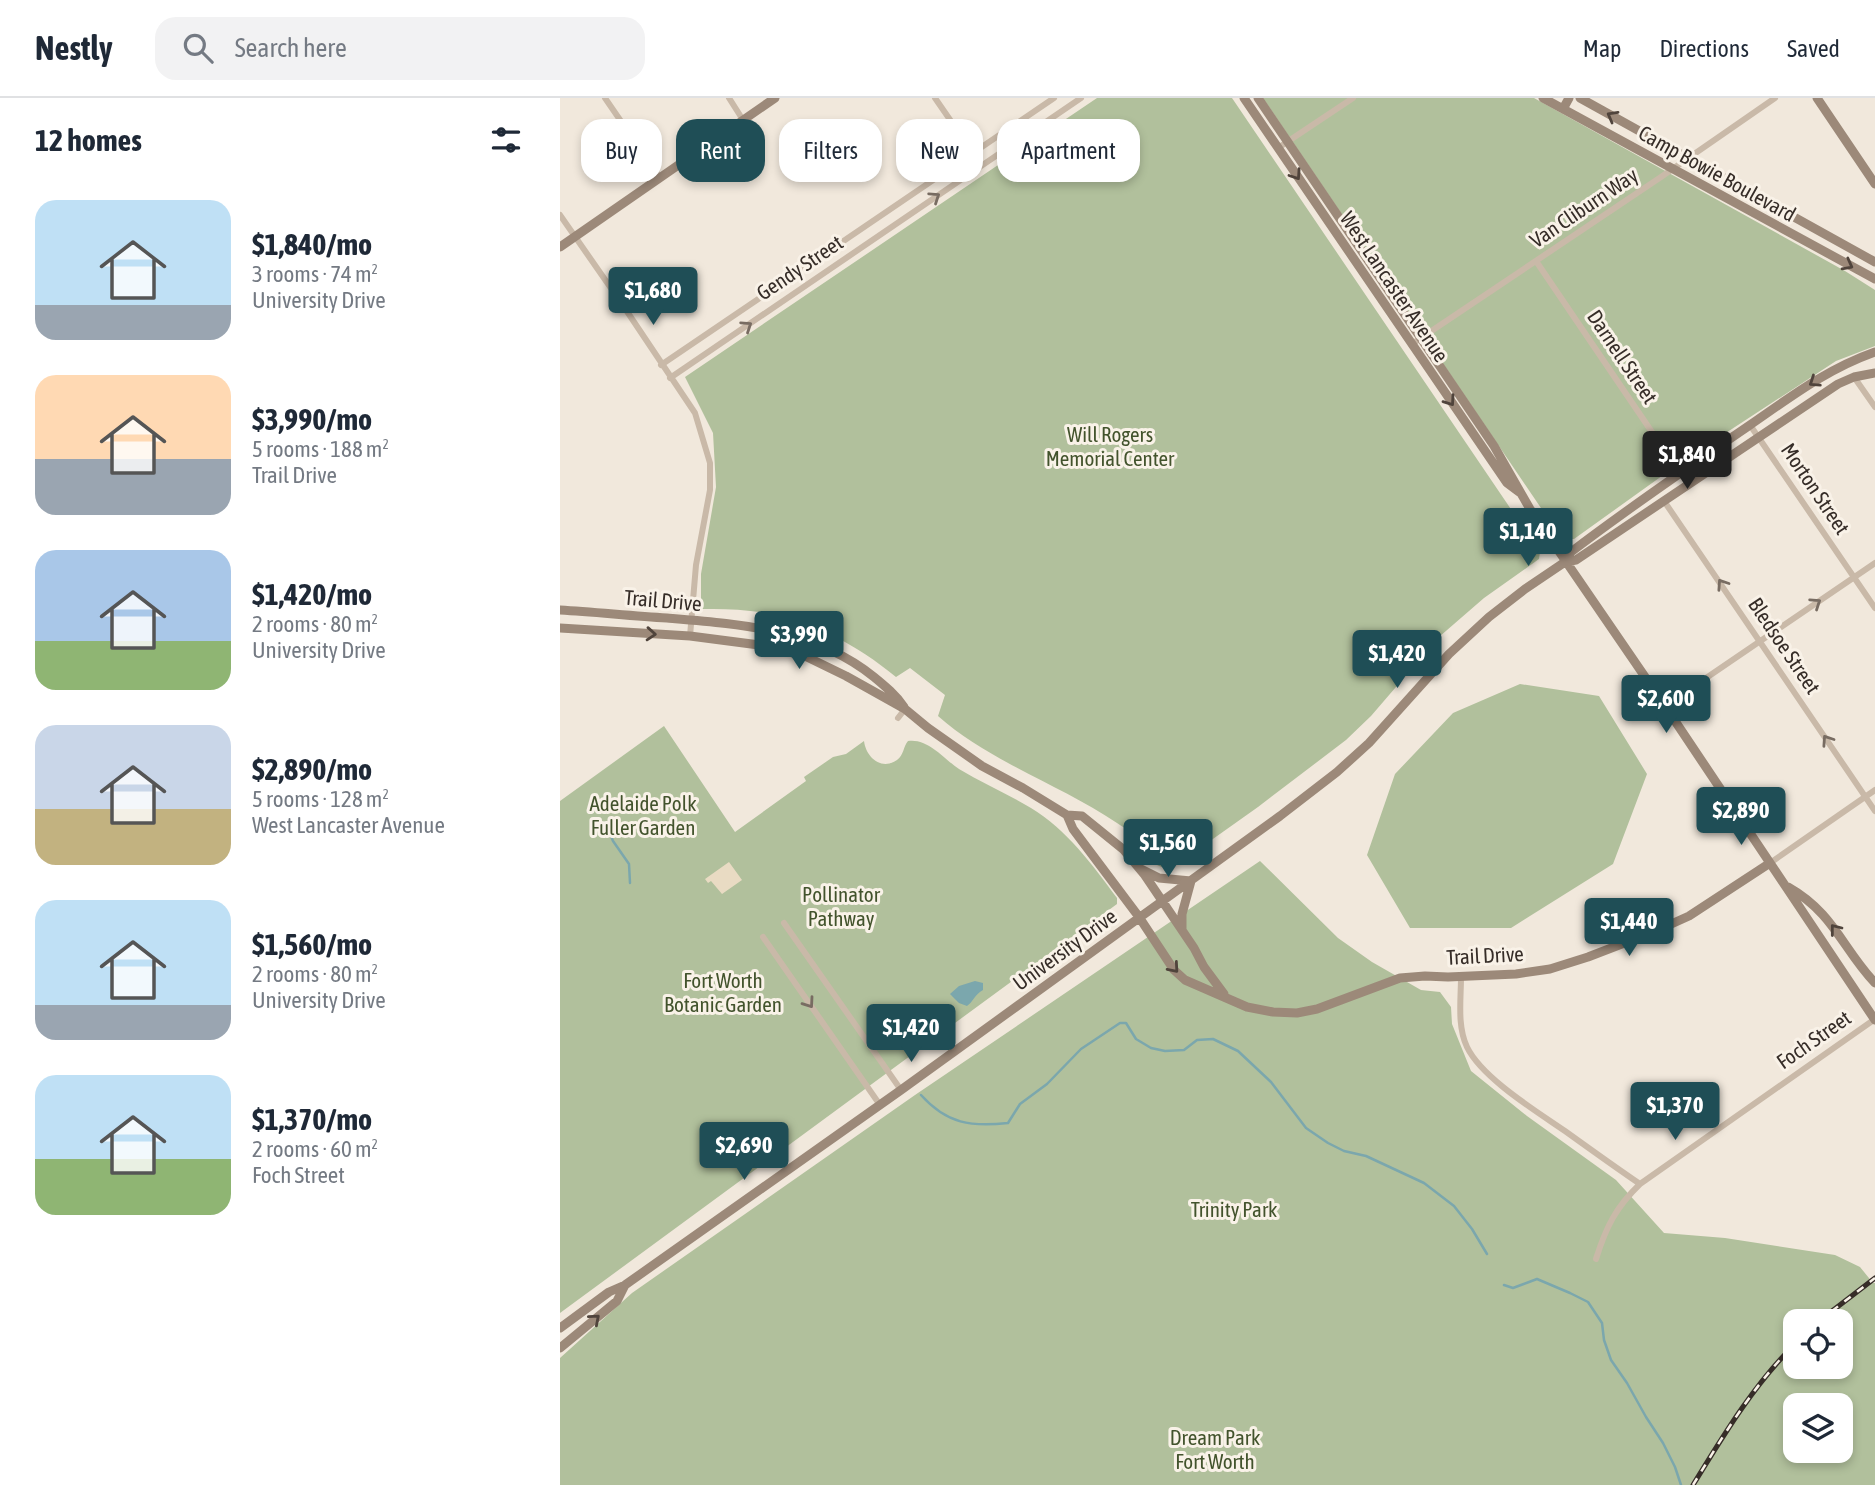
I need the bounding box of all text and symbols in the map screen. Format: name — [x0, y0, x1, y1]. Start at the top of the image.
search box — [155, 17, 645, 80]
text: Nestly — [35, 29, 113, 67]
icon: search — [179, 29, 217, 67]
text: Search here — [235, 33, 347, 63]
text: Map — [1583, 35, 1621, 62]
text: Directions — [1659, 35, 1749, 62]
text: Saved — [1787, 35, 1840, 62]
one-way arrow — [1607, 111, 1619, 124]
chip: Buy — [581, 119, 662, 182]
chip: Rent — [676, 119, 765, 182]
chip: Filters — [779, 119, 882, 182]
chip: New — [896, 119, 983, 182]
chip: Apartment — [997, 119, 1140, 182]
street label: Camp Bowie Boulevard — [1635, 120, 1800, 226]
icon: filters — [487, 121, 525, 159]
text: 12 homes — [35, 123, 142, 157]
street label: Van Cliburn Way — [1525, 162, 1642, 252]
one-way arrow — [1288, 167, 1300, 180]
one-way arrow — [927, 192, 940, 205]
street label: West Lancaster Avenue — [1336, 207, 1454, 366]
text: $1,840/mo — [252, 227, 372, 261]
icon: home — [91, 228, 175, 312]
street label: Gendy Street — [752, 230, 847, 305]
one-way arrow — [1841, 257, 1854, 270]
text: 3 rooms · 74 m² — [252, 261, 378, 287]
pin: $1,680 — [596, 268, 710, 327]
text: $1,680 — [625, 277, 682, 303]
text: University Drive — [252, 287, 386, 313]
street label: Darnell Street — [1583, 305, 1663, 408]
one-way arrow — [739, 321, 752, 334]
one-way arrow — [1809, 373, 1822, 386]
one-way arrow — [1442, 393, 1454, 406]
text: $3,990/mo — [252, 402, 372, 436]
icon: home — [91, 403, 175, 487]
park label: Will Rogers Memorial Center — [1046, 422, 1175, 470]
pin: $1,840 — [1630, 432, 1744, 491]
text: 5 rooms · 188 m² — [252, 436, 389, 462]
street label: Morton Street — [1777, 438, 1855, 539]
text: $1,840 — [1659, 441, 1716, 467]
text: Trail Drive — [252, 462, 337, 488]
pin: $1,140 — [1471, 508, 1585, 568]
text: $1,140 — [1500, 518, 1557, 544]
text: $1,420/mo — [252, 577, 372, 611]
icon: home — [91, 578, 175, 662]
one-way arrow — [1717, 579, 1730, 592]
street label: Trail Drive — [623, 585, 703, 615]
street label: Bledsoe Street — [1744, 593, 1826, 698]
one-way arrow — [1808, 598, 1821, 611]
text: 2 rooms · 80 m² — [252, 611, 378, 637]
pin: $3,990 — [742, 612, 856, 671]
text: $3,990 — [771, 621, 828, 647]
one-way arrow — [646, 626, 657, 641]
pin: $1,420 — [1340, 630, 1454, 690]
text: University Drive — [252, 637, 386, 663]
text: $1,420 — [1369, 640, 1426, 666]
pin: $2,600 — [1609, 676, 1723, 735]
text: $2,600 — [1638, 685, 1695, 711]
one-way arrow — [1822, 735, 1835, 748]
text: $2,890/mo — [252, 752, 372, 786]
icon: home — [91, 753, 175, 837]
text: 5 rooms · 128 m² — [252, 786, 389, 812]
pin: $2,890 — [1684, 788, 1798, 847]
park label: Adelaide Polk Fuller Garden — [589, 791, 697, 839]
text: $2,890 — [1713, 797, 1770, 823]
text: West Lancaster Avenue — [252, 812, 445, 838]
pin: $1,560 — [1111, 820, 1225, 879]
text: $1,560 — [1140, 829, 1197, 855]
park label: Pollinator Pathway — [802, 882, 881, 930]
pin: $1,440 — [1572, 898, 1686, 958]
street label: University Drive — [1008, 904, 1121, 995]
text: $1,440 — [1601, 908, 1658, 934]
one-way arrow — [1831, 924, 1844, 936]
text: $1,560/mo — [252, 927, 372, 961]
icon: home — [91, 928, 175, 1012]
street label: Trail Drive — [1446, 941, 1524, 969]
one-way arrow — [1166, 960, 1178, 973]
text: 2 rooms · 80 m² — [252, 961, 378, 987]
park label: Fort Worth Botanic Garden — [664, 968, 782, 1016]
text: University Drive — [252, 987, 386, 1013]
one-way arrow — [801, 995, 813, 1008]
pin: $1,420 — [854, 1004, 968, 1064]
street label: Foch Street — [1772, 1005, 1855, 1073]
text: $1,420 — [883, 1014, 940, 1040]
pin: $1,370 — [1618, 1082, 1732, 1142]
text: $1,370 — [1647, 1092, 1704, 1118]
text: $1,370/mo — [252, 1102, 372, 1136]
icon: home — [91, 1103, 175, 1187]
pin: $2,690 — [687, 1122, 801, 1182]
text: $2,690 — [716, 1132, 773, 1158]
text: 2 rooms · 60 m² — [252, 1136, 378, 1162]
text: Foch Street — [252, 1162, 345, 1188]
park label: Trinity Park — [1191, 1197, 1277, 1221]
map controls — [1783, 1309, 1853, 1463]
button: locate — [1783, 1309, 1853, 1379]
one-way arrow — [587, 1315, 600, 1327]
button: layers — [1783, 1393, 1853, 1463]
park label: Dream Park Fort Worth — [1170, 1425, 1260, 1473]

